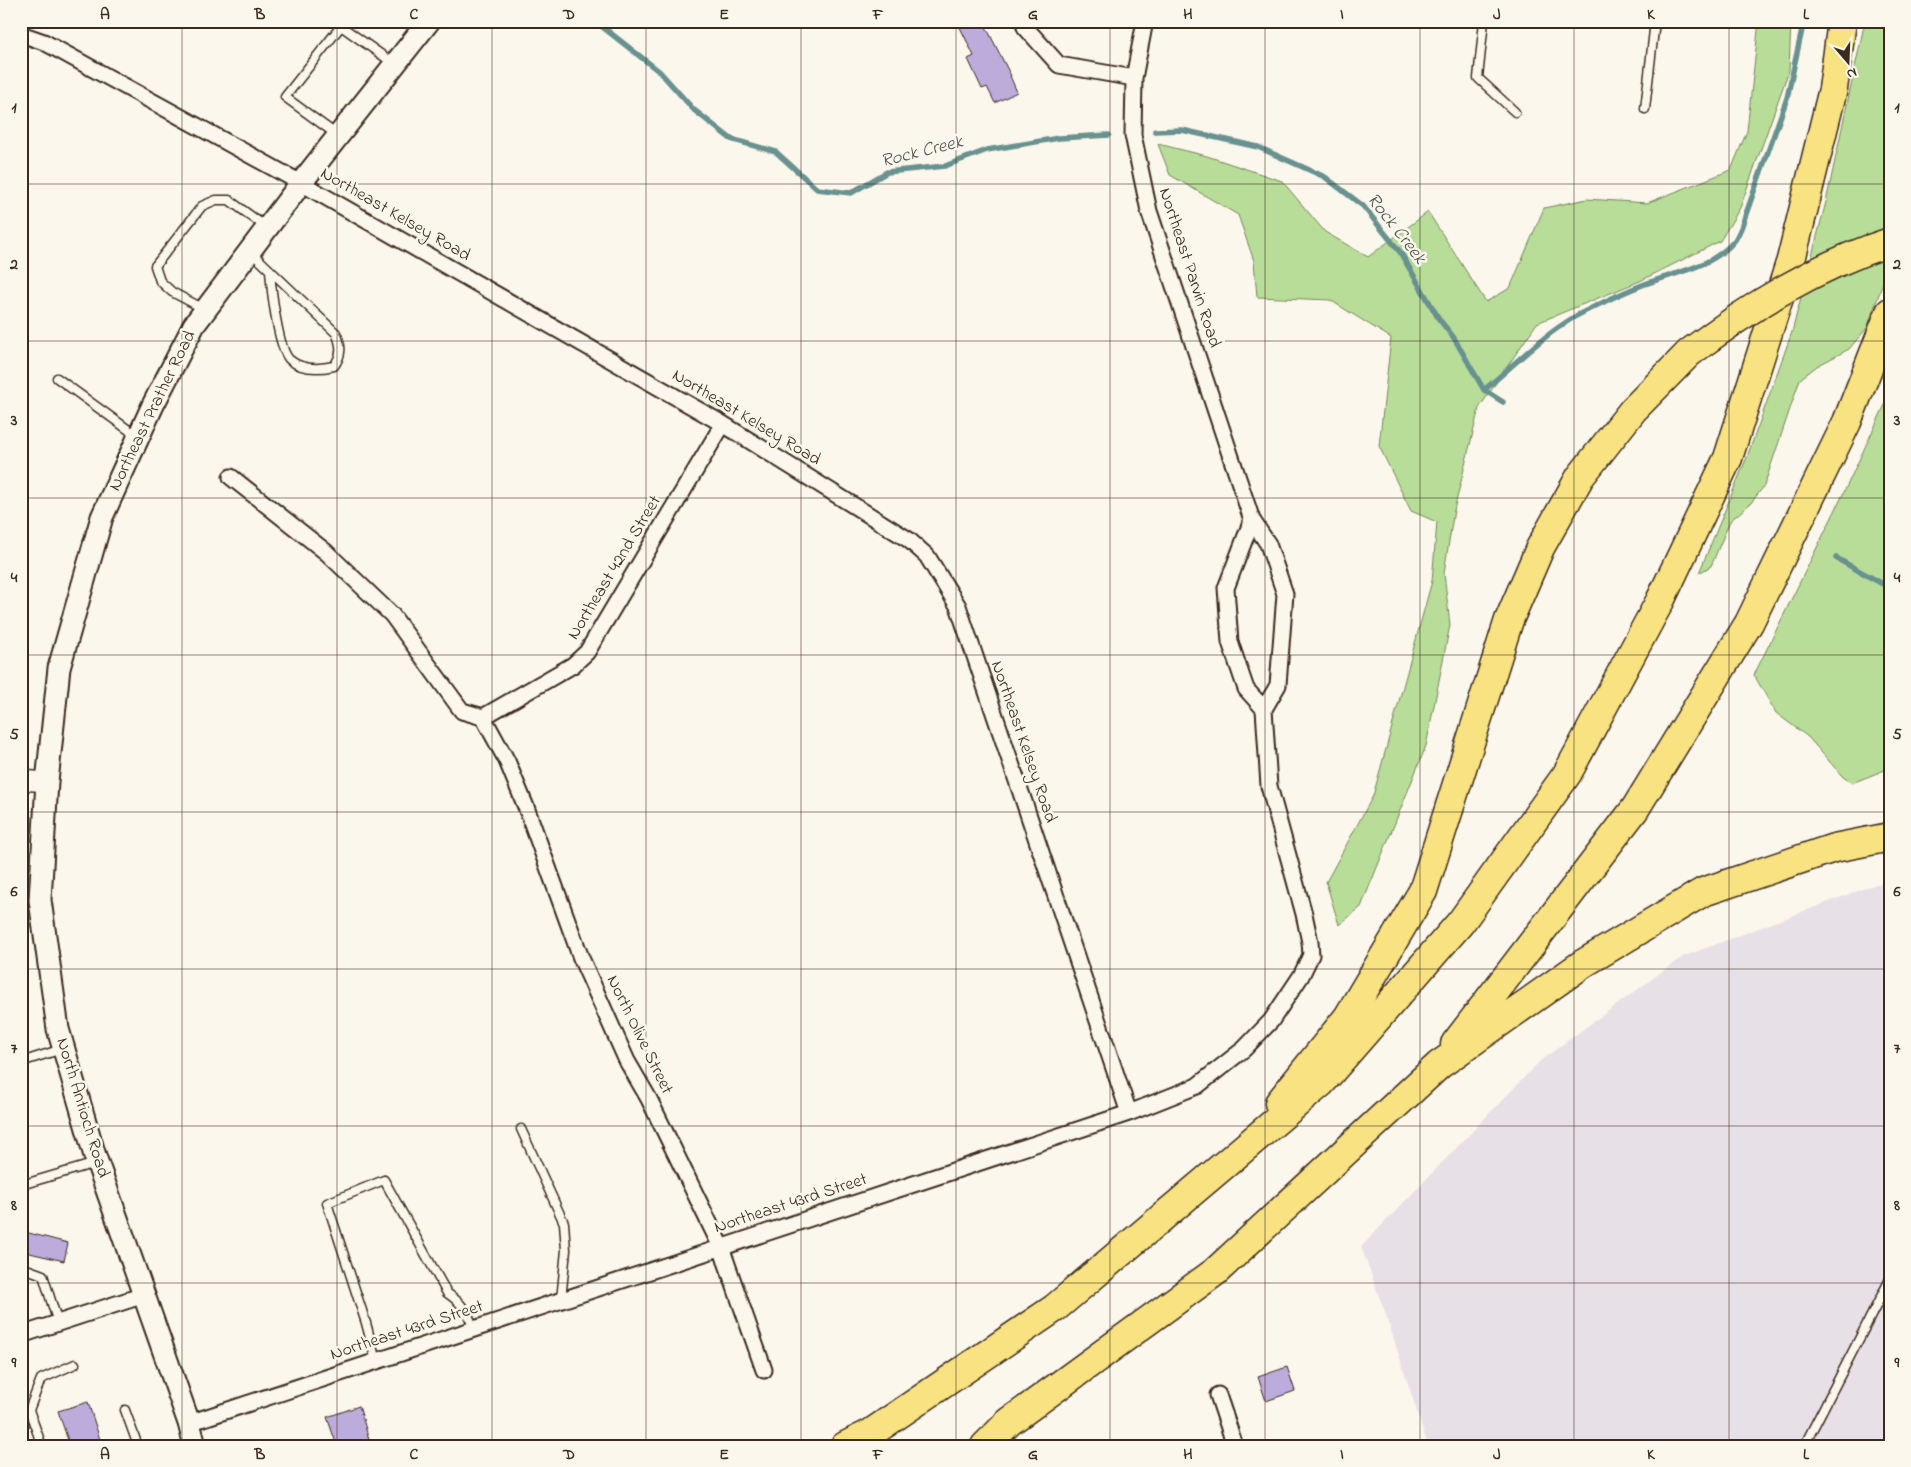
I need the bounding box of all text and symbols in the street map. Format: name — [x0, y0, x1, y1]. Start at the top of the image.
text: A — [100, 3, 110, 27]
text: B — [254, 3, 266, 27]
text: C — [410, 3, 419, 27]
text: D — [562, 3, 575, 27]
text: E — [719, 3, 729, 27]
text: F — [872, 3, 884, 27]
text: G — [1028, 3, 1038, 27]
text: H — [1183, 3, 1193, 27]
text: I — [1340, 3, 1344, 27]
text: J — [1493, 3, 1501, 27]
text: K — [1647, 3, 1656, 27]
text: L — [1803, 3, 1810, 27]
north arrow — [1824, 38, 1874, 88]
text: N — [1844, 61, 1860, 84]
text: 1 — [11, 96, 17, 120]
text: 1 — [1894, 96, 1900, 120]
water label: Rock Creek — [878, 129, 966, 175]
street label: Northeast Kelsey Road — [315, 161, 475, 269]
street label: Northeast Parvin Road — [1151, 185, 1227, 351]
water label: Rock Creek — [1360, 188, 1433, 271]
text: 2 — [9, 253, 18, 277]
text: 2 — [1892, 253, 1901, 277]
street label: Northeast Prather Road — [103, 326, 203, 496]
street label: Northeast Kelsey Road — [666, 363, 826, 473]
text: 3 — [10, 409, 18, 433]
text: 3 — [1893, 409, 1901, 433]
street label: Northeast 42nd Street — [562, 491, 668, 645]
text: 4 — [10, 566, 18, 590]
text: 4 — [1893, 566, 1901, 590]
street label: Northeast Kelsey Road — [983, 657, 1063, 827]
text: 5 — [9, 723, 19, 747]
text: 5 — [1892, 723, 1902, 747]
text: 6 — [9, 880, 18, 904]
text: 6 — [1892, 880, 1901, 904]
street label: North Olive Street — [599, 971, 679, 1099]
street label: North Antioch Road — [48, 1035, 116, 1181]
text: 7 — [11, 1037, 18, 1061]
text: 7 — [1894, 1037, 1901, 1061]
street label: Northeast 43rd Street — [711, 1167, 871, 1241]
text: 8 — [10, 1194, 17, 1218]
text: 8 — [1893, 1194, 1900, 1218]
street label: Northeast 43rd Street — [327, 1294, 487, 1368]
text: 9 — [11, 1351, 17, 1375]
text: 9 — [1894, 1351, 1900, 1375]
text: A — [100, 1443, 110, 1467]
text: B — [254, 1443, 266, 1467]
text: C — [410, 1443, 419, 1467]
text: D — [562, 1443, 575, 1467]
text: E — [719, 1443, 729, 1467]
text: F — [872, 1443, 884, 1467]
text: G — [1028, 1443, 1038, 1467]
text: H — [1183, 1443, 1193, 1467]
text: I — [1340, 1443, 1344, 1467]
text: J — [1493, 1443, 1501, 1467]
text: K — [1647, 1443, 1656, 1467]
text: L — [1803, 1443, 1810, 1467]

